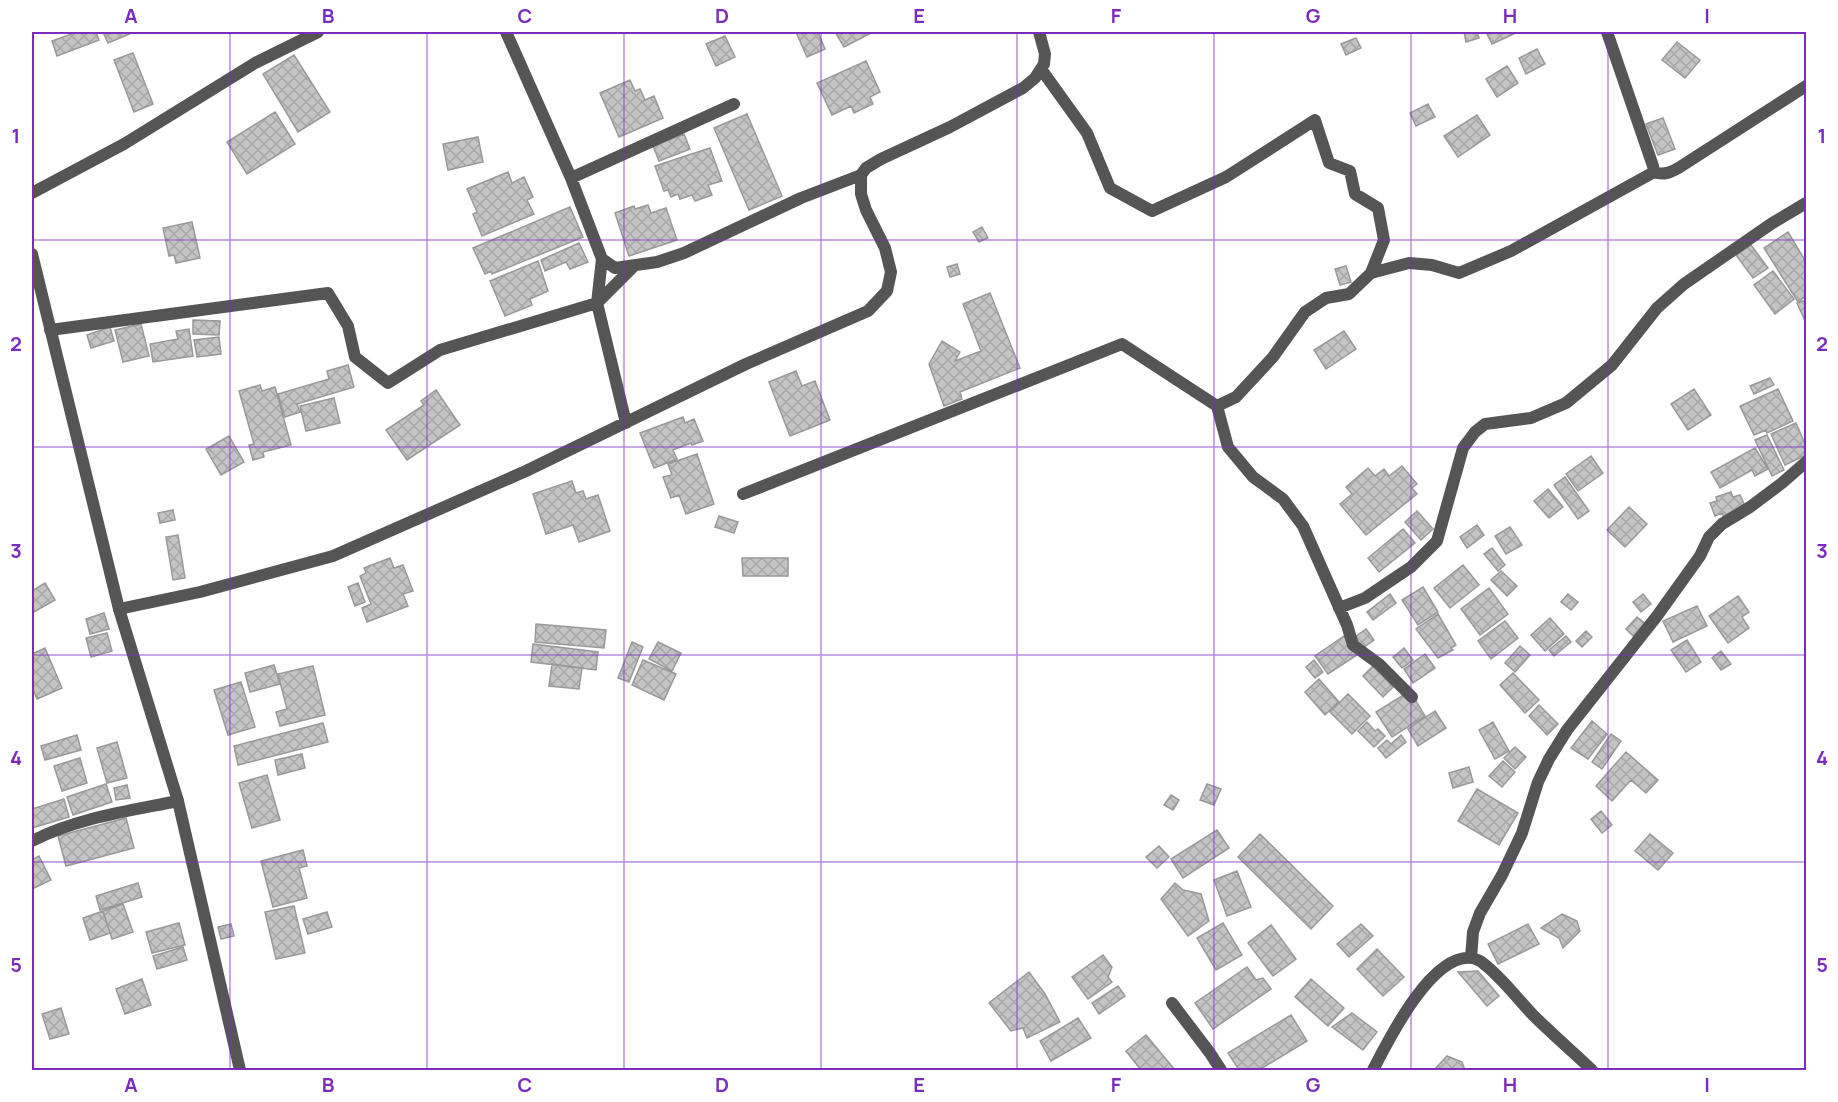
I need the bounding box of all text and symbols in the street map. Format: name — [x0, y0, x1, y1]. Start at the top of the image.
text: A — [124, 2, 138, 29]
text: B — [322, 2, 335, 29]
text: C — [518, 2, 532, 29]
text: D — [715, 2, 729, 29]
text: E — [913, 2, 925, 29]
text: F — [1111, 2, 1122, 29]
text: G — [1306, 2, 1321, 29]
text: H — [1503, 2, 1517, 29]
text: I — [1704, 2, 1710, 29]
text: 1 — [12, 122, 20, 149]
text: 1 — [1818, 122, 1826, 149]
text: 2 — [10, 330, 22, 357]
text: 2 — [1816, 330, 1828, 357]
text: 3 — [10, 537, 22, 564]
text: 3 — [1816, 537, 1828, 564]
text: 4 — [10, 744, 22, 771]
text: 4 — [1816, 744, 1828, 771]
text: 5 — [10, 951, 22, 978]
text: 5 — [1816, 951, 1828, 978]
text: A — [124, 1071, 138, 1098]
text: B — [322, 1071, 335, 1098]
text: C — [518, 1071, 532, 1098]
text: D — [715, 1071, 729, 1098]
text: E — [913, 1071, 925, 1098]
text: F — [1111, 1071, 1122, 1098]
text: G — [1306, 1071, 1321, 1098]
text: H — [1503, 1071, 1517, 1098]
text: I — [1704, 1071, 1710, 1098]

